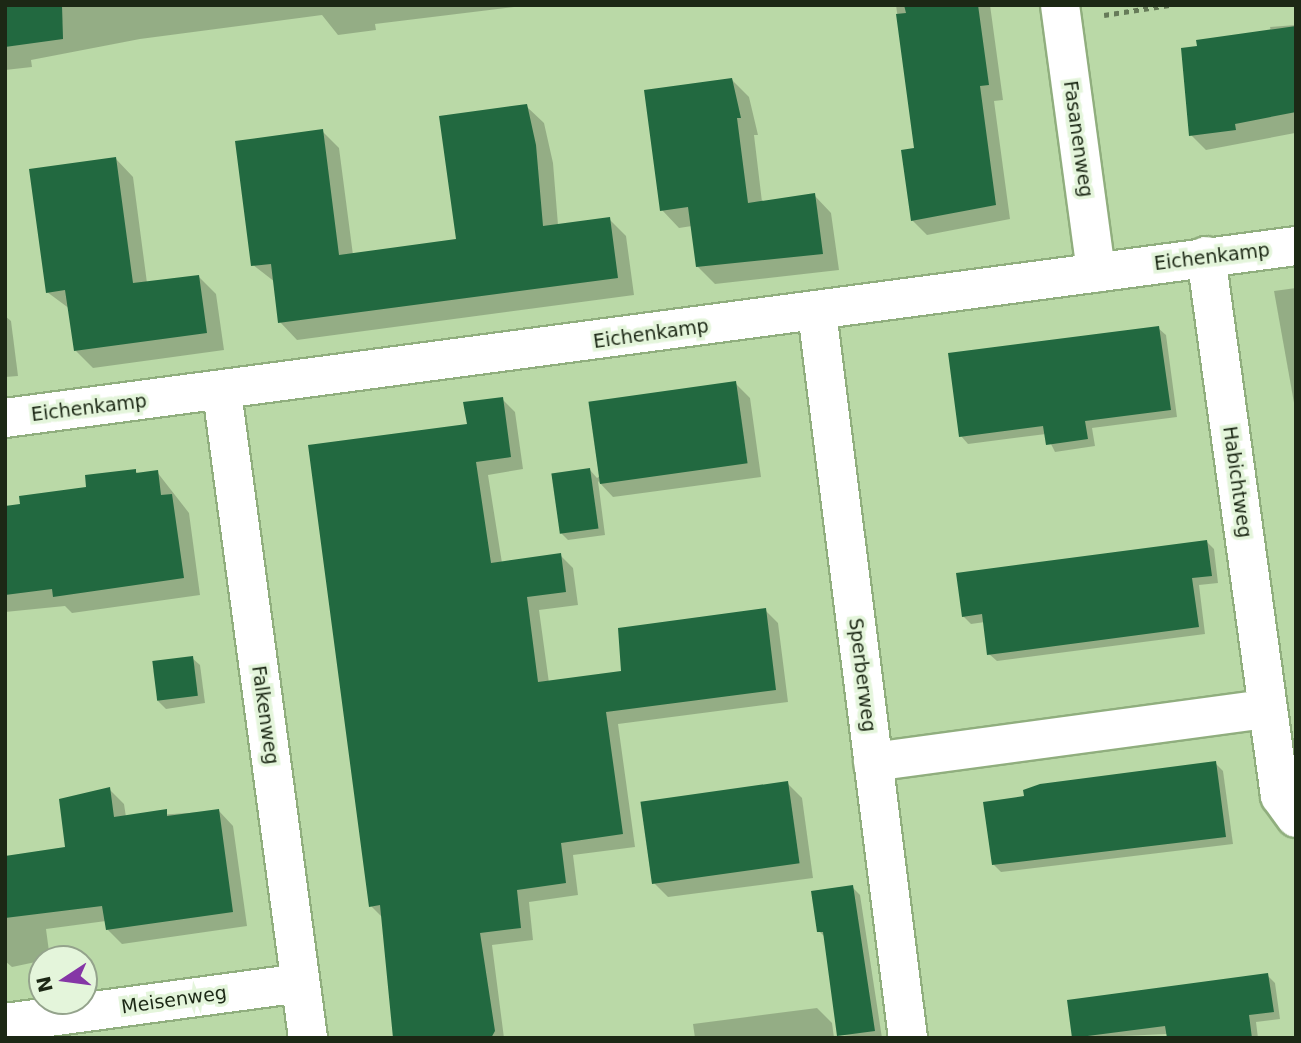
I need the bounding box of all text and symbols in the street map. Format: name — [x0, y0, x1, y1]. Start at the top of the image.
street label: Fasanenweg — [1059, 79, 1097, 199]
street label: Eichenkamp — [1153, 239, 1271, 275]
street label: Eichenkamp — [592, 315, 710, 353]
street label: Eichenkamp — [30, 390, 148, 426]
street label: Habichtweg — [1218, 425, 1256, 539]
street label: Sperberweg — [844, 617, 880, 733]
street label: Falkenweg — [247, 664, 283, 766]
north arrow — [28, 945, 98, 1015]
text: N — [32, 974, 57, 994]
street label: Meisenweg — [120, 981, 228, 1019]

